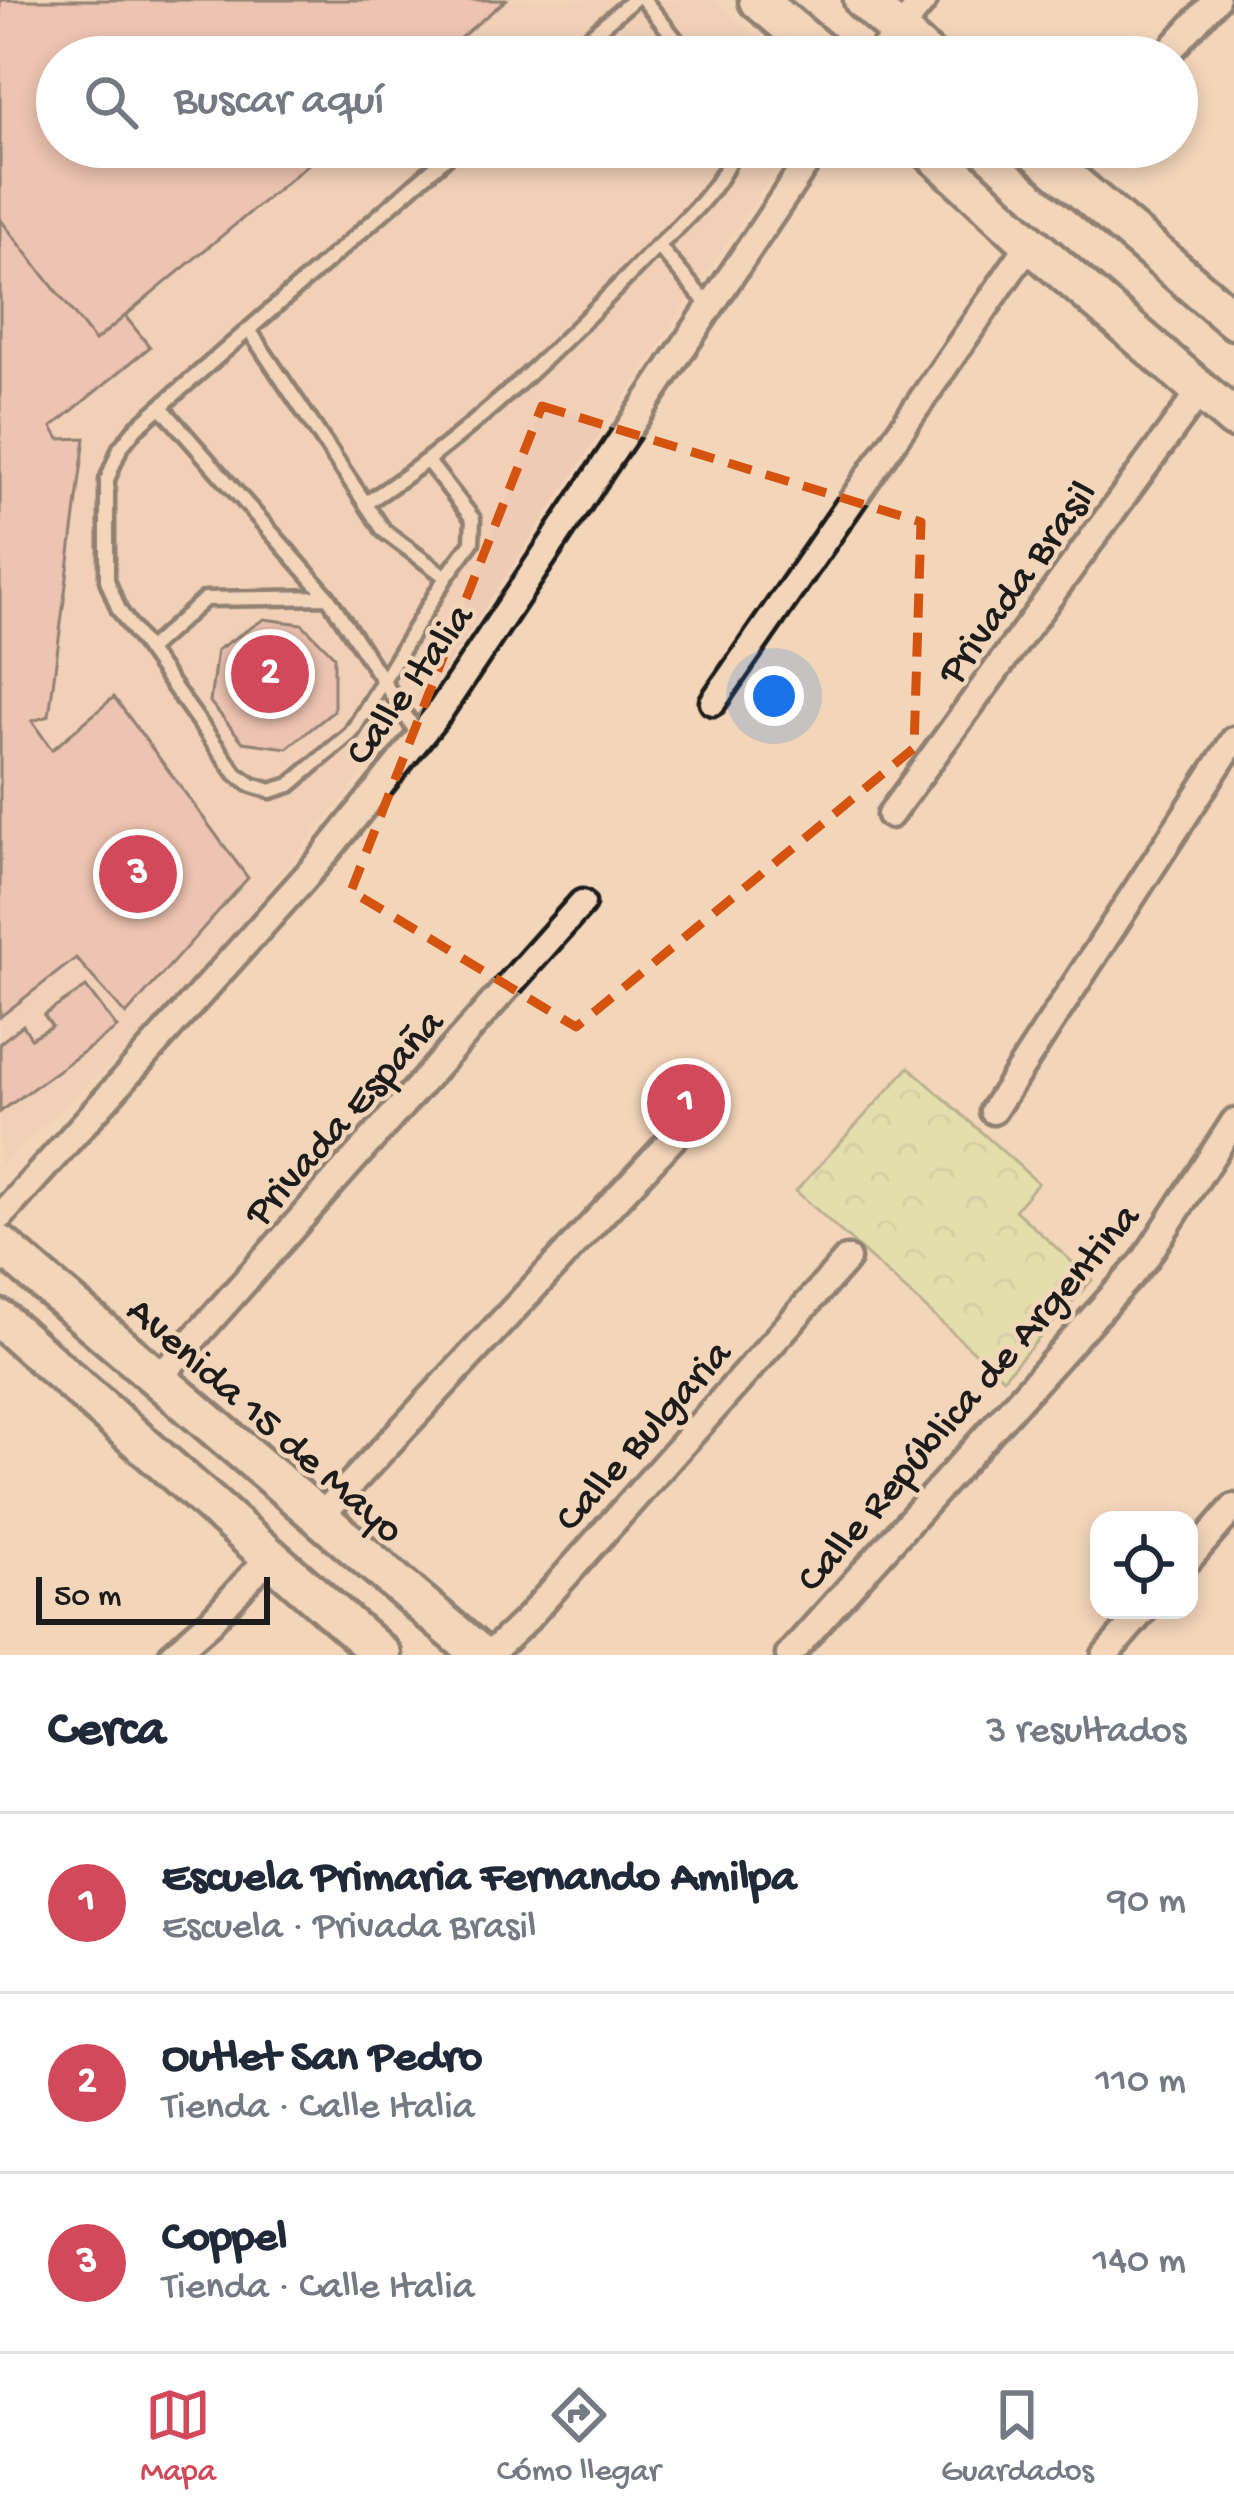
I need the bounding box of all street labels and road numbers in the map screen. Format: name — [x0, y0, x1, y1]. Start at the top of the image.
street label: Privada Brasil — [928, 473, 1111, 698]
street label: Calle Italia — [337, 594, 488, 777]
street label: Privada España — [235, 1000, 458, 1240]
street label: Calle República de Argentina — [788, 1194, 1154, 1604]
street label: Avenida 15 de Mayo — [114, 1289, 412, 1557]
street label: Calle Bulgaria — [547, 1331, 746, 1544]

